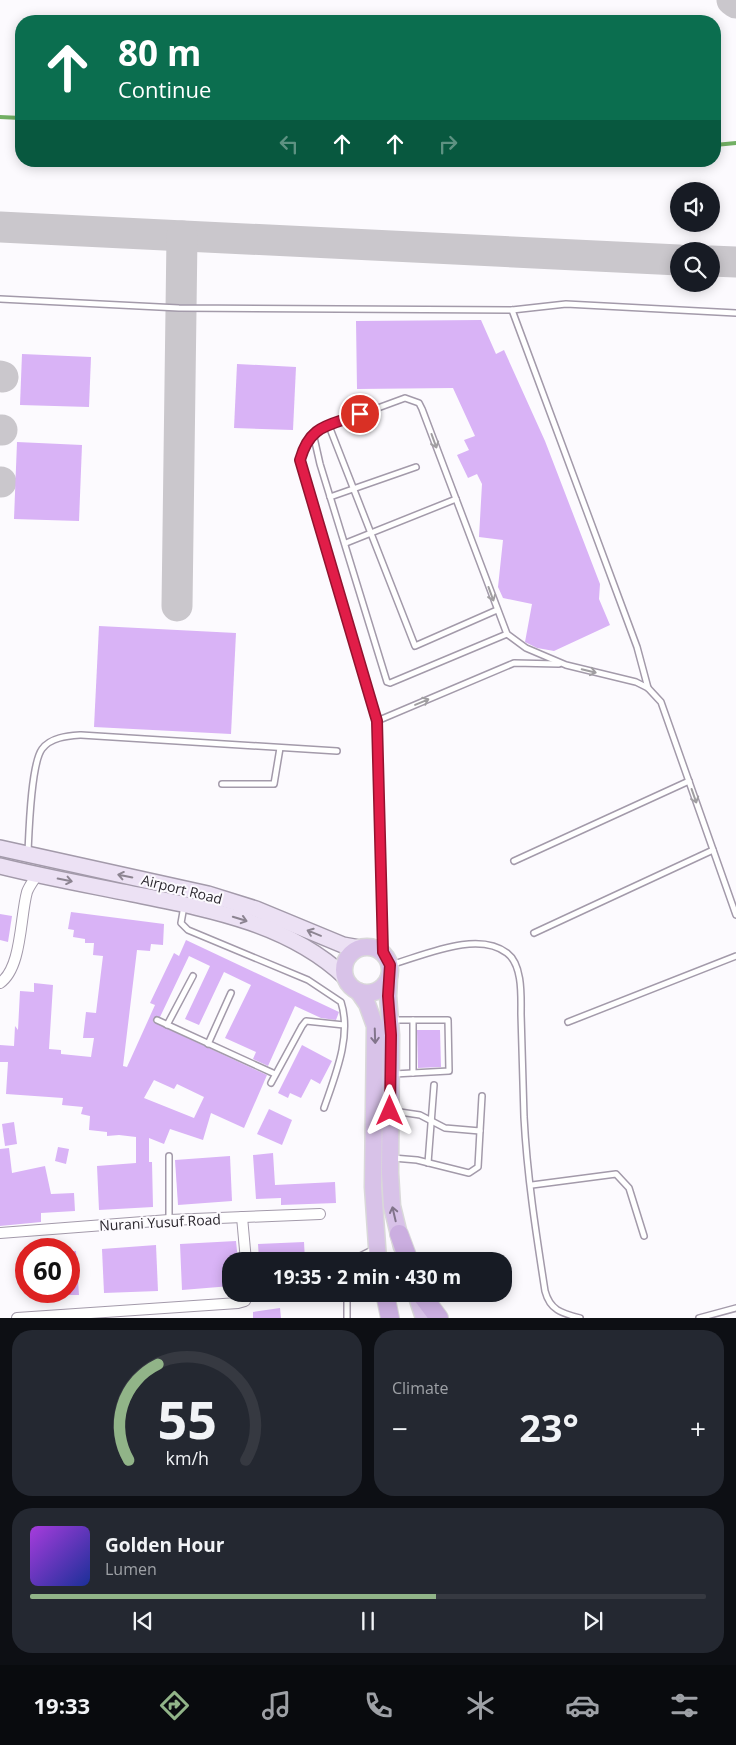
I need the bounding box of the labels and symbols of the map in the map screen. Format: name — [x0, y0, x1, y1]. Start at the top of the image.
pin — [339, 393, 381, 435]
one-way arrow — [430, 433, 439, 449]
one-way arrow — [487, 586, 496, 601]
one-way arrow — [581, 666, 597, 676]
one-way arrow — [414, 697, 429, 706]
one-way arrow — [690, 788, 699, 803]
street label: Airport Road — [140, 870, 224, 908]
one-way arrow — [117, 871, 133, 880]
one-way arrow — [56, 876, 72, 886]
one-way arrow — [232, 914, 248, 924]
one-way arrow — [306, 927, 321, 936]
one-way arrow — [370, 1027, 380, 1043]
position arrow — [363, 1084, 415, 1136]
one-way arrow — [389, 1206, 398, 1222]
street label: Nurani Yusuf Road — [99, 1209, 221, 1235]
speed limit sign: 60 — [15, 1238, 80, 1303]

